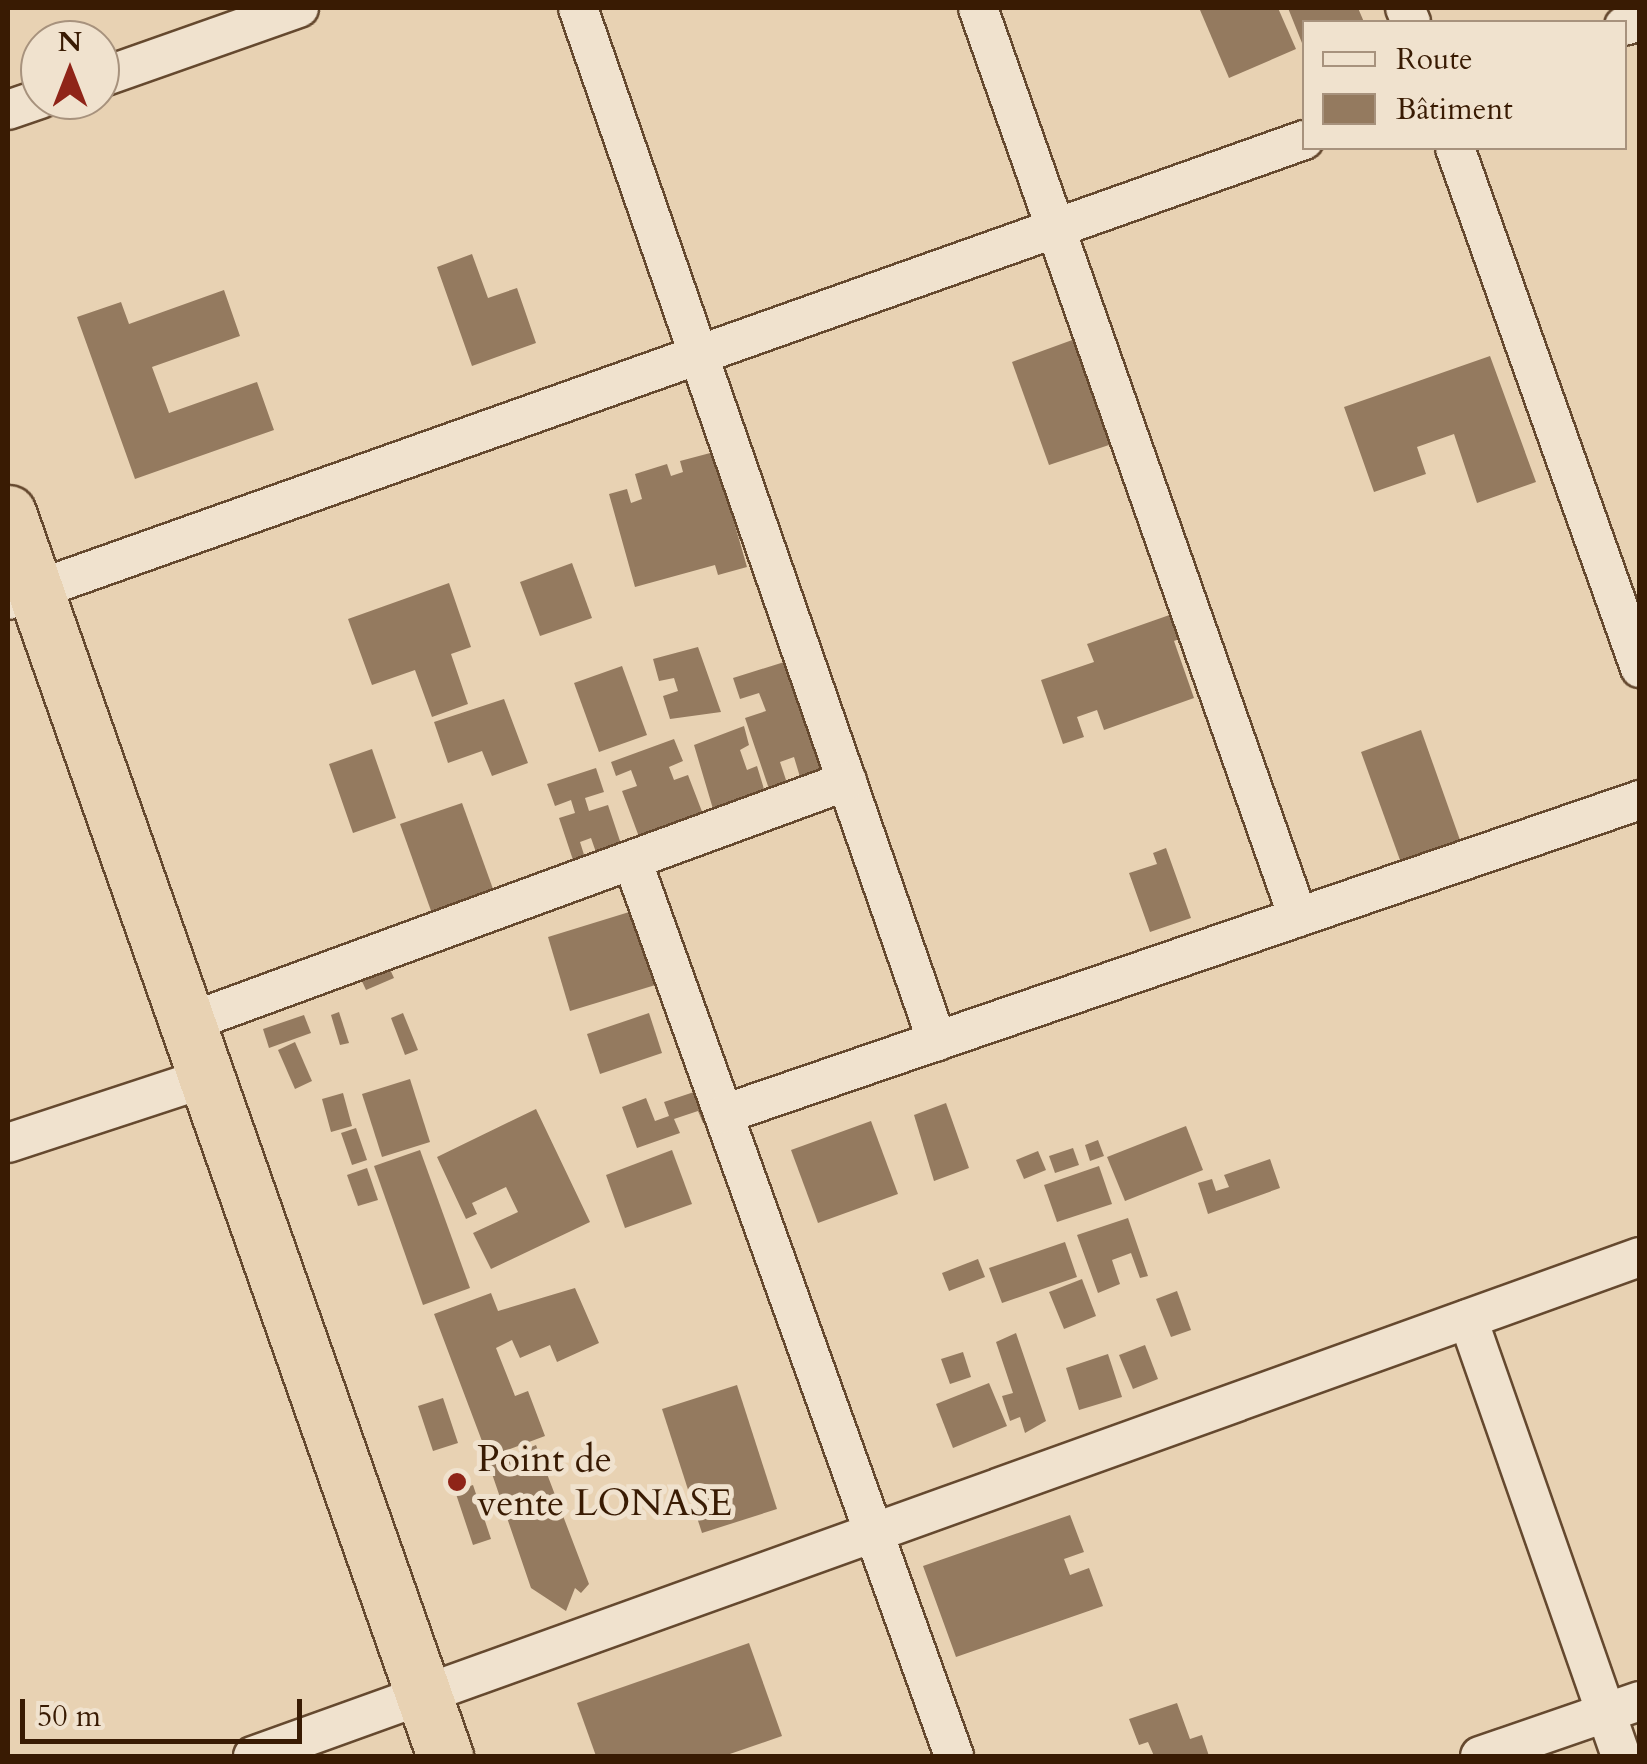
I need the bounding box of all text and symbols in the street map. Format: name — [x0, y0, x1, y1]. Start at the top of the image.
north arrow — [20, 20, 120, 120]
legend — [1302, 20, 1627, 150]
text: N — [58, 23, 82, 61]
text: Route — [1396, 39, 1473, 80]
text: Bâtiment — [1396, 89, 1513, 130]
place label: Point de vente LONASE — [477, 1437, 732, 1526]
marker: Point de vente LONASE — [446, 1471, 468, 1493]
scale bar — [25, 1679, 308, 1741]
text: 50 m — [37, 1696, 101, 1737]

